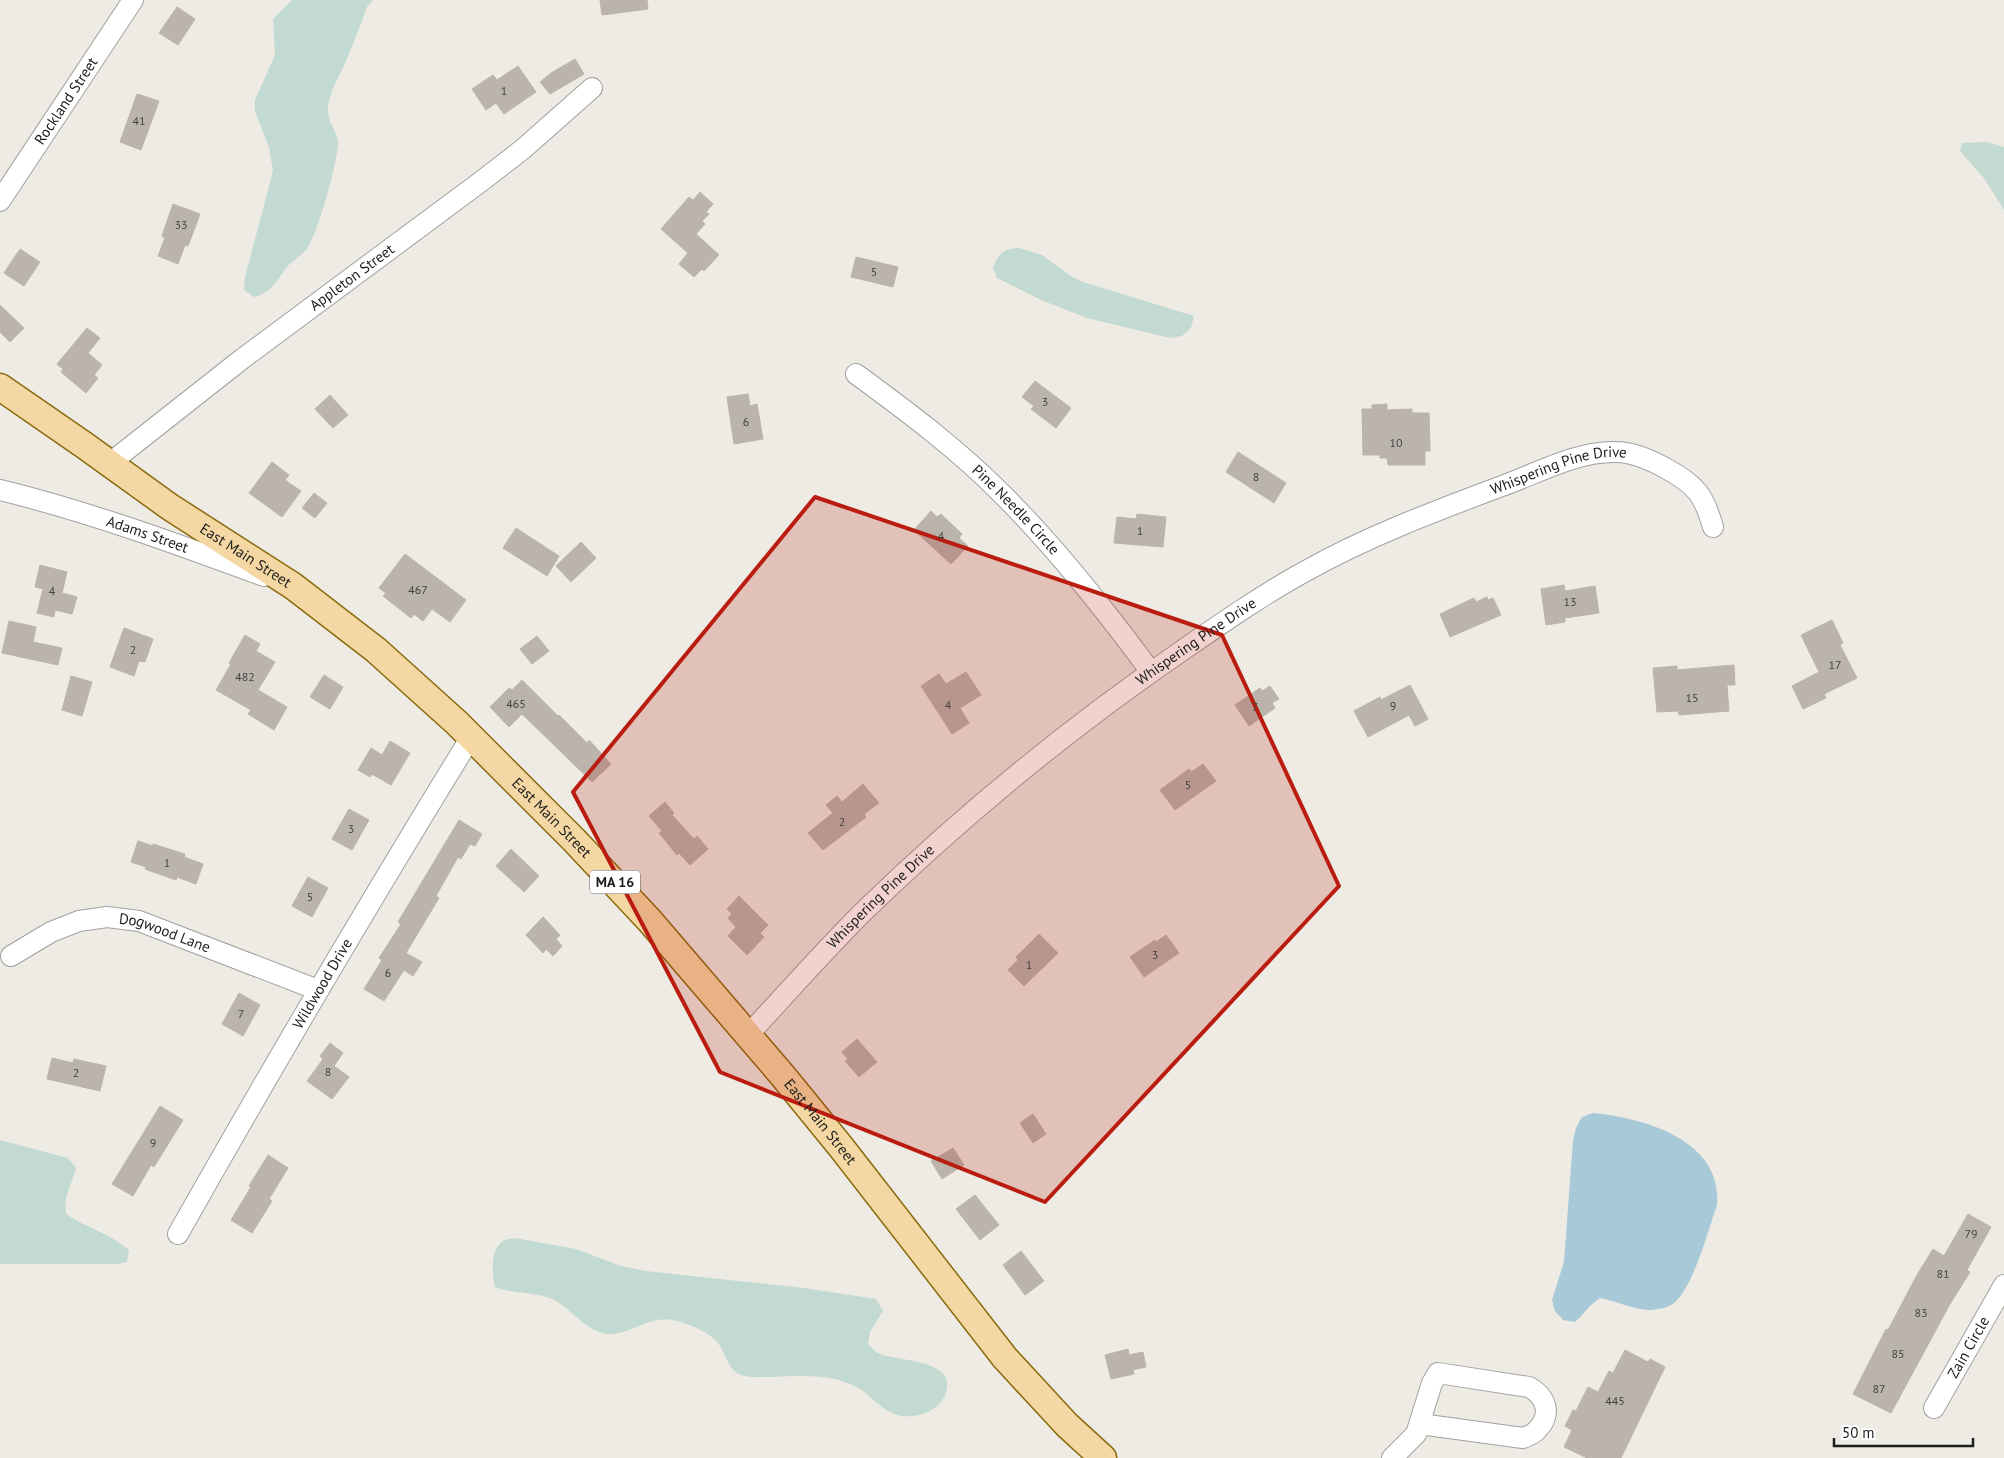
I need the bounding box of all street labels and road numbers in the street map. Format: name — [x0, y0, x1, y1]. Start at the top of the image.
street label: Rockland Street — [30, 53, 102, 148]
street label: Appleton Street — [306, 239, 398, 315]
street label: Whispering Pine Drive — [1488, 442, 1628, 498]
street label: Pine Needle Circle — [968, 460, 1064, 558]
street label: Adams Street — [104, 511, 191, 557]
street label: East Main Street — [197, 519, 295, 591]
street label: Whispering Pine Drive — [1132, 593, 1260, 689]
street label: East Main Street — [508, 774, 596, 861]
street label: Whispering Pine Drive — [823, 840, 938, 952]
road number: MA 16 — [590, 870, 640, 894]
street label: Dogwood Lane — [118, 909, 213, 957]
street label: Wildwood Drive — [288, 935, 356, 1032]
street label: East Main Street — [780, 1075, 861, 1168]
street label: Zain Circle — [1943, 1313, 1993, 1381]

